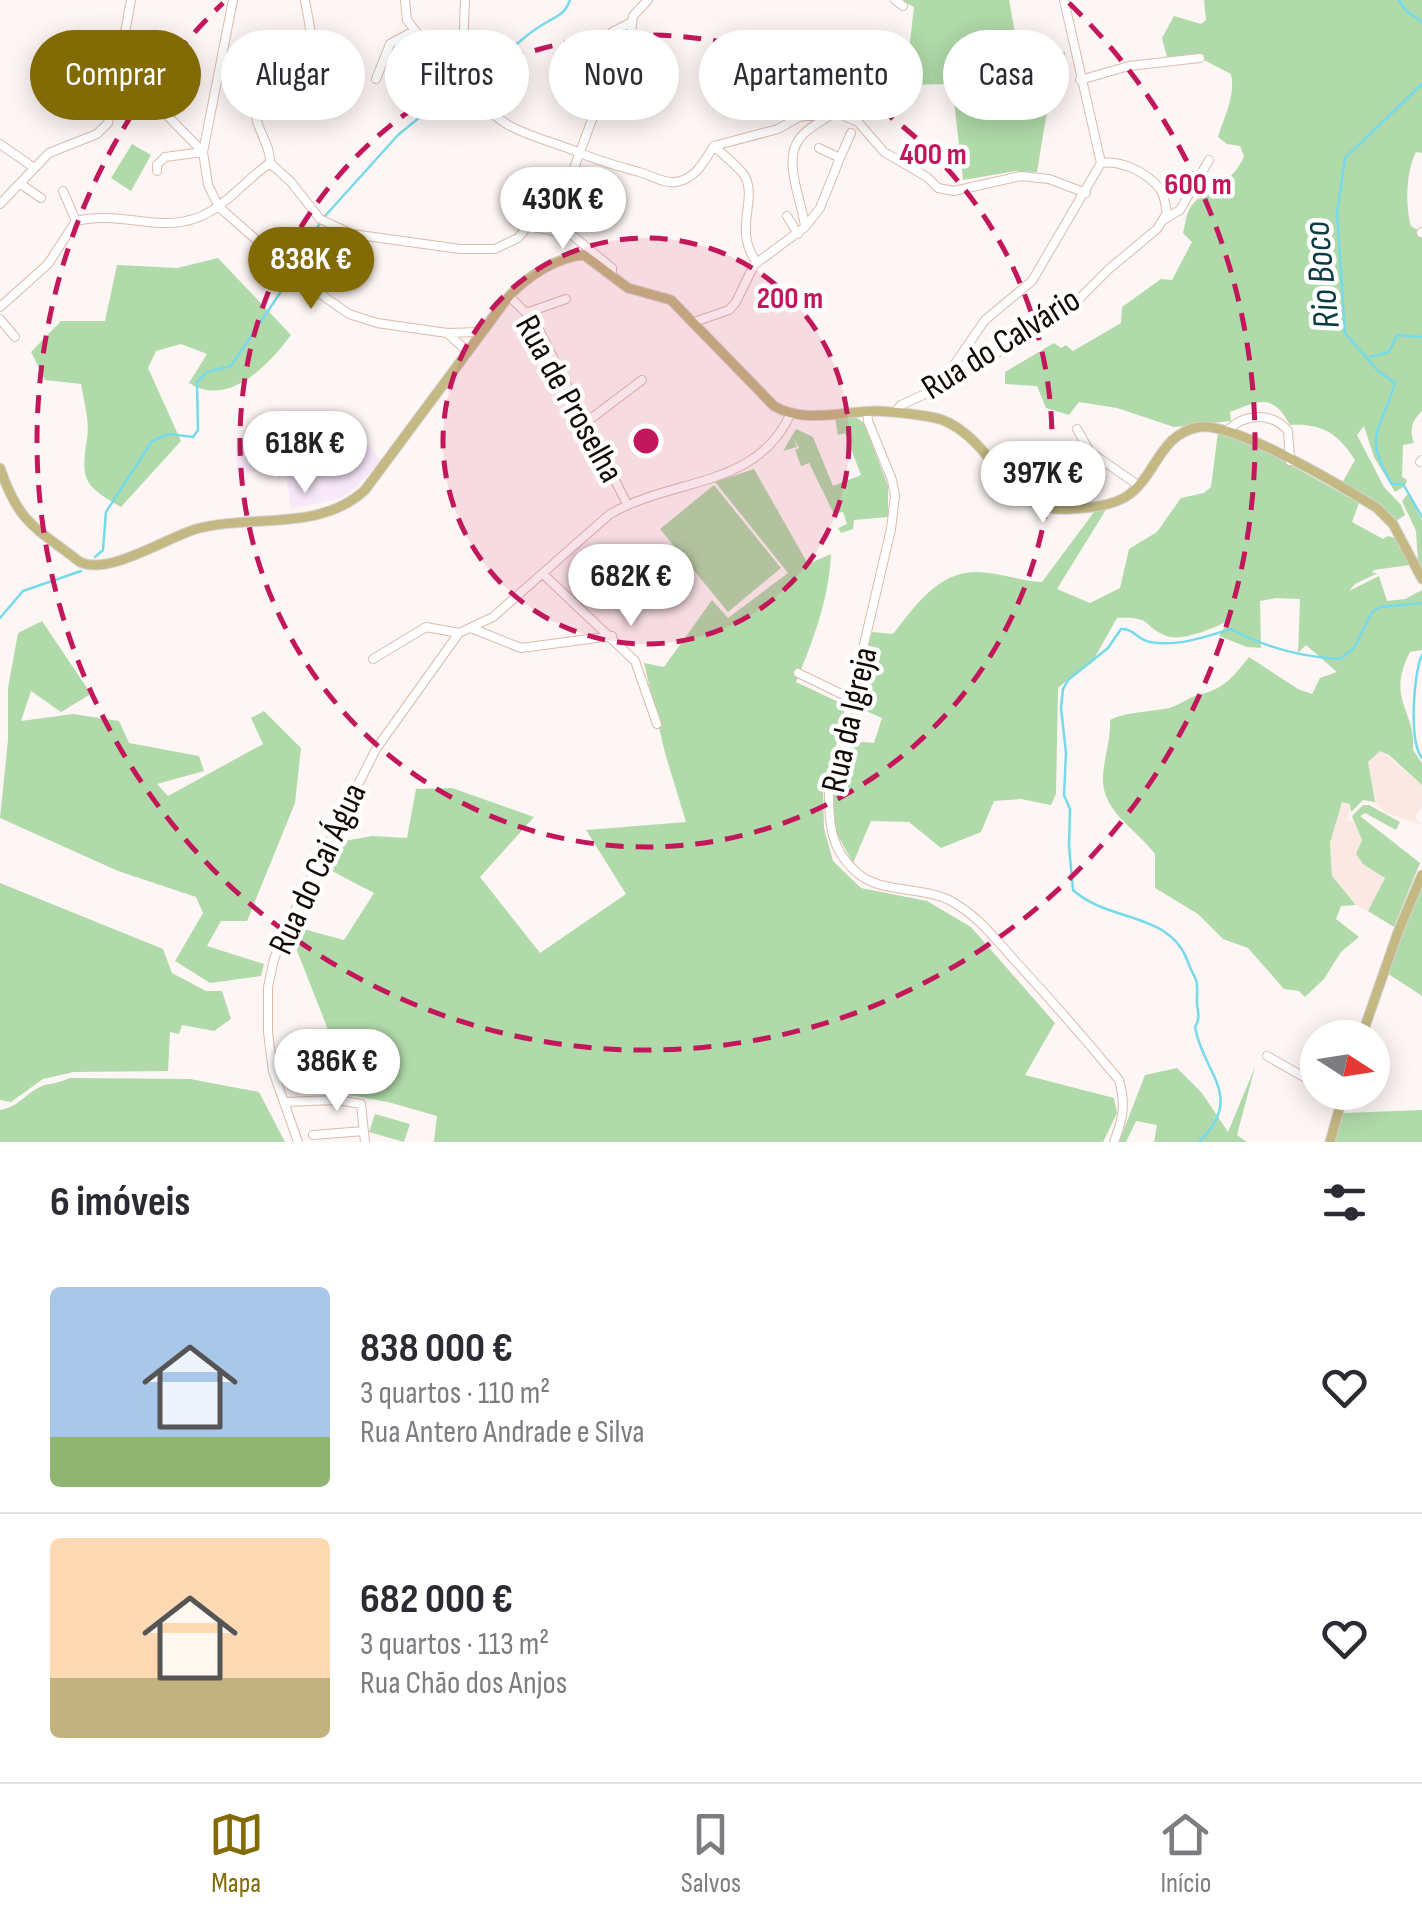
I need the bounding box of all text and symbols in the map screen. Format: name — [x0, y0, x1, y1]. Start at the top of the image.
chip: Comprar — [30, 30, 201, 120]
chip: Alugar — [221, 30, 365, 120]
chip: Filtros — [385, 30, 529, 120]
chip: Novo — [549, 30, 679, 120]
chip: Apartamento — [699, 30, 923, 120]
chip: Casa — [943, 30, 1069, 120]
text: 400 m — [899, 137, 967, 173]
pin: 430K € — [482, 167, 644, 252]
text: 600 m — [1164, 167, 1232, 203]
text: 430K € — [522, 180, 604, 219]
water label: Rio Boco — [1294, 219, 1350, 331]
pin: 838K € — [230, 227, 392, 312]
text: 838K € — [270, 240, 352, 279]
street label: Rua do Calvário — [914, 278, 1088, 410]
text: 200 m — [757, 281, 823, 317]
street label: Rua de Proselha — [505, 308, 633, 490]
pin: 618K € — [224, 411, 386, 496]
centre of rings — [628, 423, 664, 459]
text: 618K € — [265, 424, 345, 463]
pin: 397K € — [962, 441, 1124, 526]
text: 397K € — [1003, 454, 1083, 493]
pin: 682K € — [550, 544, 712, 629]
text: 682K € — [590, 557, 672, 596]
street label: Rua da Igreja — [812, 643, 888, 797]
street label: Rua do Cai Água — [260, 777, 376, 961]
north arrow — [1300, 1020, 1390, 1110]
map controls — [1300, 1020, 1390, 1110]
pin: 386K € — [256, 1029, 418, 1114]
text: 386K € — [296, 1042, 378, 1081]
icon: filters — [1317, 1175, 1372, 1230]
text: 6 imóveis — [50, 1177, 191, 1228]
text: 838 000 € — [360, 1323, 513, 1374]
icon: home — [130, 1327, 250, 1447]
icon: heart — [1317, 1360, 1372, 1415]
text: 3 quartos · 110 m² — [360, 1374, 550, 1413]
text: Rua Antero Andrade e Silva — [360, 1413, 645, 1452]
text: 682 000 € — [360, 1574, 513, 1625]
icon: home — [130, 1578, 250, 1698]
icon: heart — [1317, 1611, 1372, 1666]
text: 3 quartos · 113 m² — [360, 1625, 549, 1664]
text: Rua Chão dos Anjos — [360, 1664, 567, 1703]
tab: Mapa — [209, 1807, 264, 1900]
tab: Salvos — [681, 1807, 741, 1900]
tab: Início — [1158, 1807, 1213, 1900]

